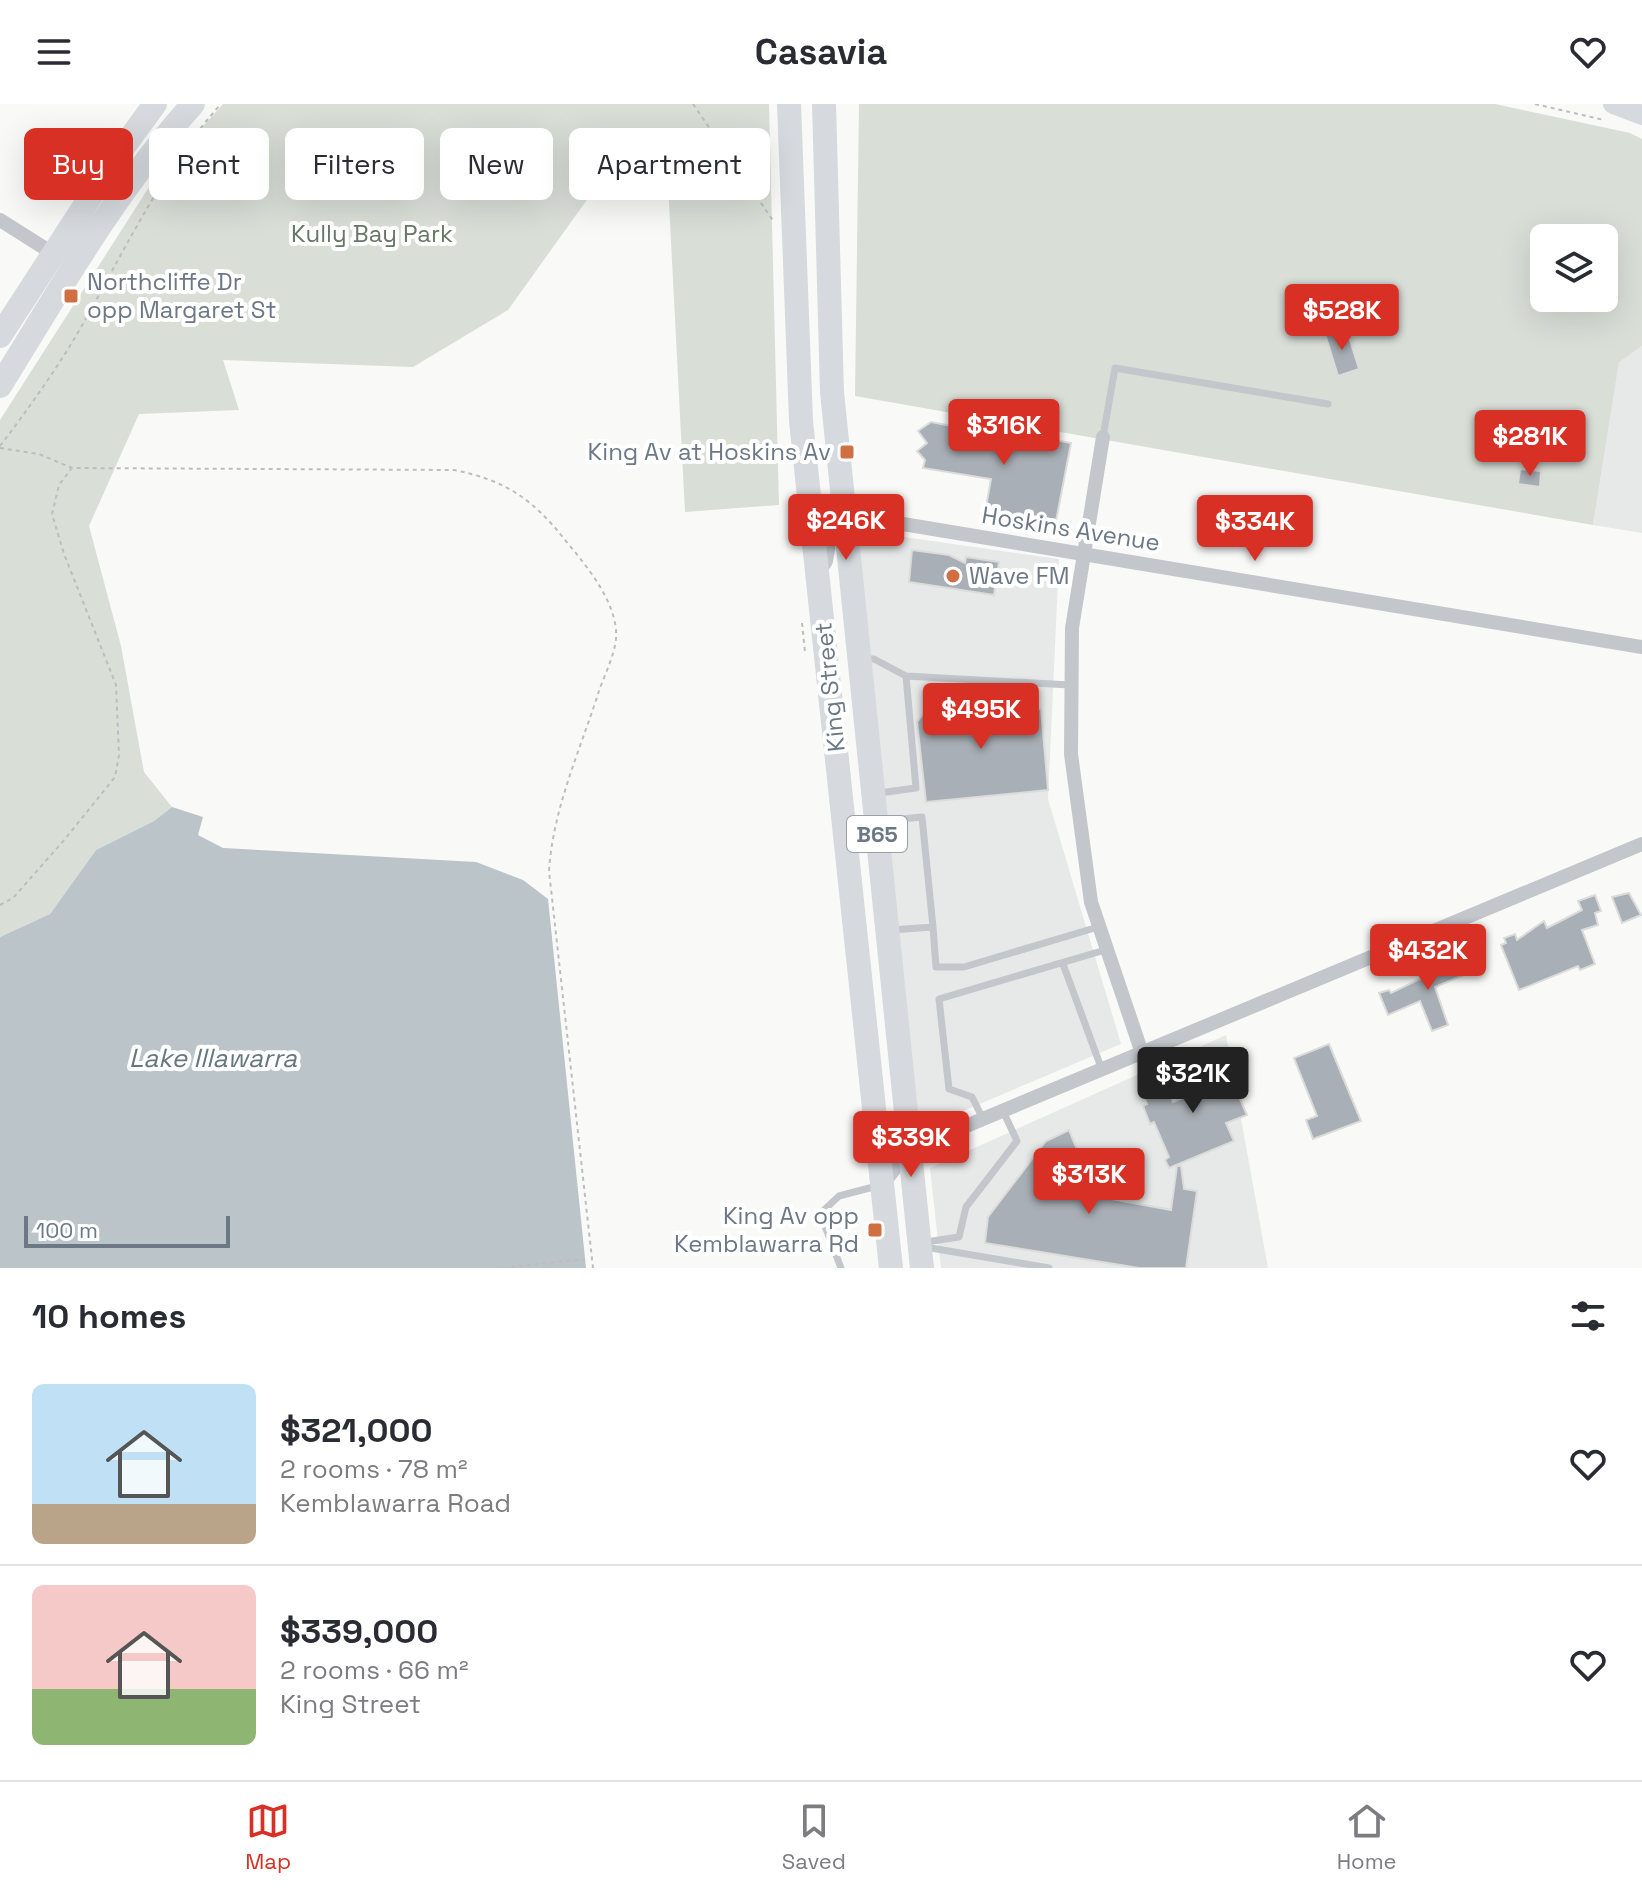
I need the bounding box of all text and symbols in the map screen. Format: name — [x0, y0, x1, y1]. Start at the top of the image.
text: Casavia — [755, 29, 887, 75]
icon: menu — [32, 30, 76, 74]
icon: heart — [1566, 30, 1610, 74]
chip: Buy — [24, 128, 133, 200]
chip: Rent — [149, 128, 269, 200]
chip: Filters — [285, 128, 424, 200]
chip: New — [440, 128, 553, 200]
chip: Apartment — [569, 128, 770, 200]
park label: Kully Bay Park — [291, 218, 453, 249]
map controls — [1530, 224, 1618, 312]
button: layers — [1530, 224, 1618, 312]
place label: Northcliffe Dr opp Margaret St — [87, 266, 277, 325]
pin: $528K — [1286, 284, 1398, 352]
marker: Northcliffe Dr opp Margaret St — [62, 287, 80, 305]
text: $528K — [1303, 293, 1381, 327]
pin: $316K — [948, 399, 1060, 467]
text: $316K — [966, 408, 1042, 442]
pin: $281K — [1474, 410, 1586, 478]
text: $281K — [1493, 419, 1567, 453]
place label: King Av at Hoskins Av — [588, 436, 831, 467]
marker: King Av at Hoskins Av — [838, 443, 856, 461]
pin: $246K — [790, 494, 902, 562]
pin: $334K — [1199, 495, 1311, 563]
street label: Hoskins Avenue — [980, 499, 1162, 558]
text: $246K — [806, 503, 886, 537]
text: $334K — [1215, 504, 1295, 538]
place label: Wave FM — [969, 560, 1069, 591]
marker: Wave FM — [944, 567, 962, 585]
street label: King Street — [807, 621, 852, 753]
pin: $495K — [925, 683, 1037, 751]
text: $495K — [941, 692, 1021, 726]
road number: B65 — [847, 816, 907, 852]
pin: $432K — [1372, 924, 1484, 992]
text: $432K — [1388, 933, 1468, 967]
water label: Lake Illawarra — [129, 1041, 298, 1075]
pin: $321K — [1137, 1047, 1249, 1115]
text: $321K — [1155, 1056, 1231, 1090]
pin: $339K — [855, 1111, 967, 1179]
text: $339K — [871, 1120, 951, 1154]
pin: $313K — [1033, 1148, 1145, 1216]
text: $313K — [1052, 1157, 1126, 1191]
place label: King Av opp Kemblawarra Rd — [674, 1200, 859, 1259]
scale bar — [24, 1212, 230, 1248]
text: 100 m — [36, 1216, 98, 1244]
marker: King Av opp Kemblawarra Rd — [866, 1221, 884, 1239]
icon: filters — [1566, 1294, 1610, 1338]
text: 10 homes — [32, 1295, 186, 1338]
text: $321,000 — [280, 1409, 433, 1452]
icon: home — [96, 1416, 192, 1512]
icon: heart — [1566, 1442, 1610, 1486]
text: 2 rooms · 78 m² — [280, 1452, 467, 1486]
text: Kemblawarra Road — [280, 1486, 511, 1520]
text: $339,000 — [280, 1610, 438, 1653]
icon: home — [96, 1617, 192, 1713]
icon: heart — [1566, 1643, 1610, 1687]
text: 2 rooms · 66 m² — [280, 1653, 469, 1687]
text: King Street — [280, 1687, 421, 1721]
tab: Map — [245, 1799, 291, 1875]
tab: Saved — [782, 1799, 846, 1875]
tab: Home — [1337, 1799, 1397, 1875]

